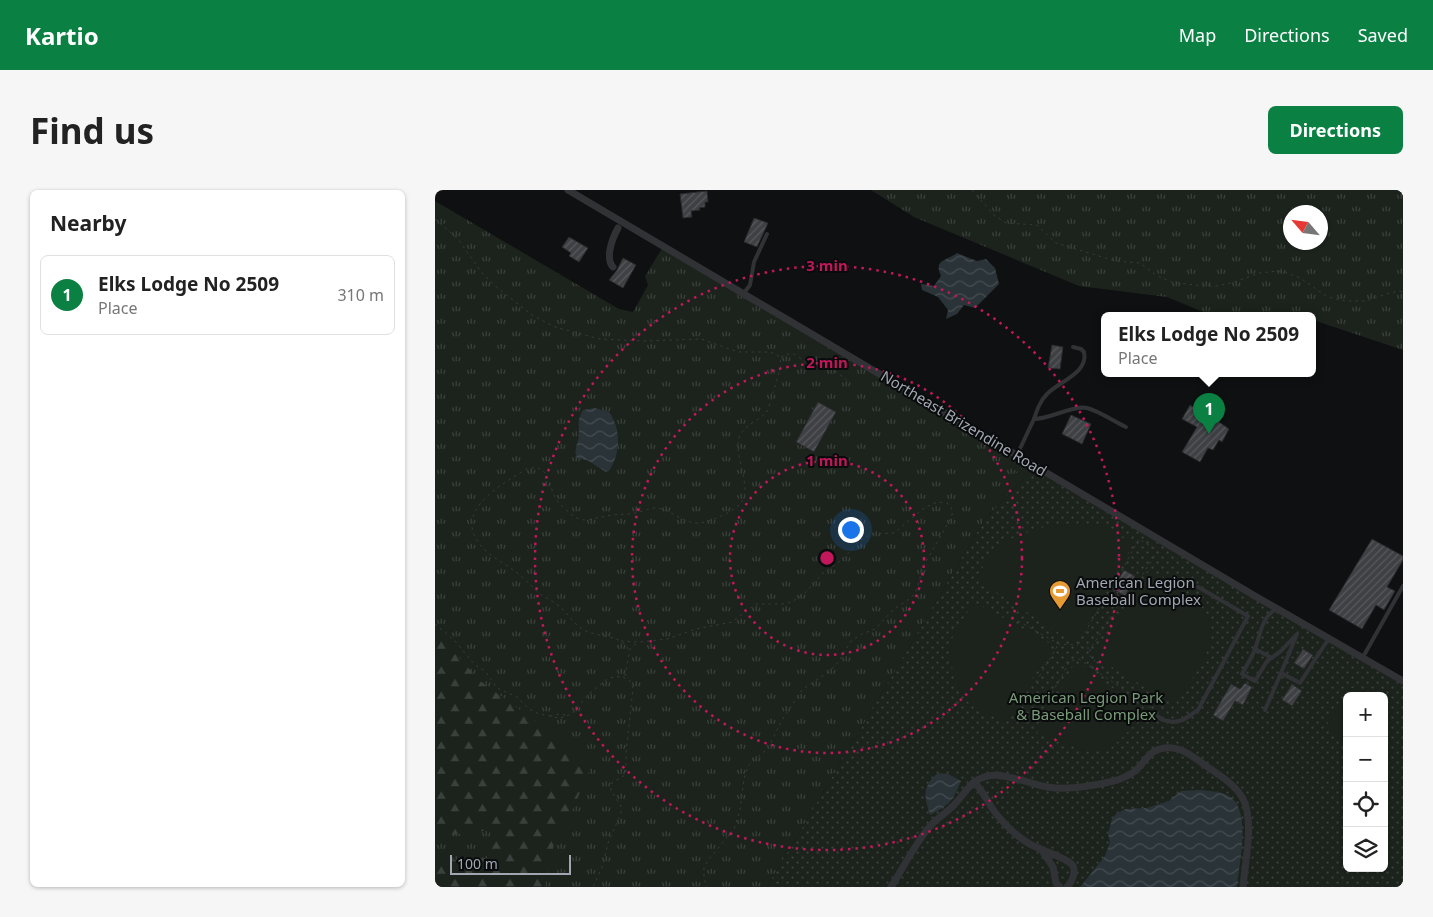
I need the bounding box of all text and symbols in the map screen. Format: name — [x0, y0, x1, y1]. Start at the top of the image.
text: Kartio — [25, 19, 99, 52]
text: Map — [1179, 23, 1216, 47]
text: Directions — [1244, 23, 1330, 47]
text: Saved — [1358, 23, 1408, 47]
button: Directions — [1268, 106, 1403, 154]
text: Find us — [30, 107, 154, 154]
north arrow — [1283, 205, 1328, 250]
text: Nearby — [50, 209, 126, 237]
text: 3 min — [806, 255, 848, 275]
text: Elks Lodge No 2509 — [98, 271, 279, 297]
text: 1 — [62, 284, 72, 306]
text: 310 m — [337, 284, 384, 306]
text: Place — [98, 297, 138, 319]
popup — [1101, 312, 1316, 377]
text: Elks Lodge No 2509 — [1118, 321, 1299, 347]
text: Place — [1118, 347, 1157, 369]
text: 2 min — [806, 352, 848, 372]
street label: Northeast Brizendine Road — [877, 365, 1051, 481]
pin: 1 — [1193, 393, 1225, 434]
text: 1 min — [806, 450, 848, 470]
your location — [838, 517, 864, 543]
centre of rings — [818, 549, 836, 567]
place label: American Legion Baseball Complex — [1076, 572, 1201, 609]
sports icon: American Legion Baseball Complex — [1048, 579, 1072, 610]
park label: American Legion Park & Baseball Complex — [1009, 687, 1163, 724]
map controls — [1343, 692, 1388, 872]
button: + — [1343, 692, 1388, 737]
button: − — [1343, 737, 1388, 782]
button: locate — [1343, 782, 1388, 827]
button: layers — [1343, 827, 1388, 872]
scale bar — [450, 852, 571, 875]
text: 100 m — [457, 854, 498, 873]

